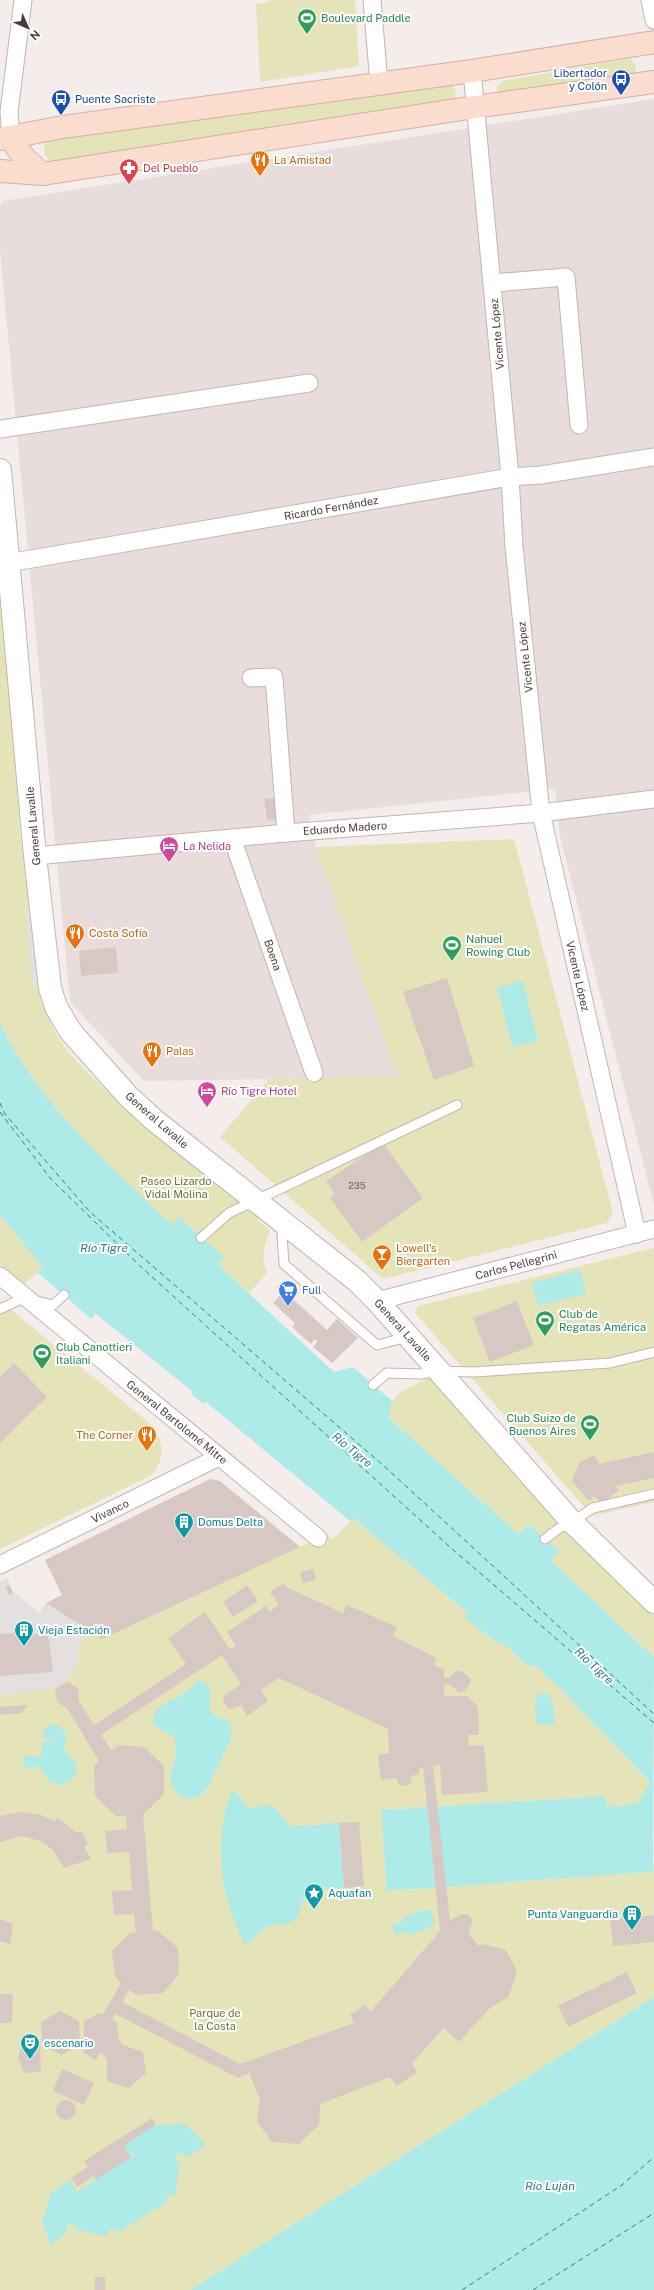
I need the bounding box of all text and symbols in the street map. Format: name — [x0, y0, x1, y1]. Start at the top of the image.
sports icon: Boulevard Paddle — [296, 7, 318, 35]
north arrow — [8, 8, 48, 48]
place label: Boulevard Paddle — [321, 12, 411, 24]
text: N — [28, 28, 42, 42]
place label: Libertador y Colón — [554, 67, 607, 92]
bus stop icon: Libertador y Colón — [610, 68, 632, 96]
bus stop icon: Puente Sacriste — [50, 88, 72, 116]
place label: Puente Sacriste — [75, 93, 156, 105]
restaurant icon: La Amistad — [249, 149, 271, 177]
place label: La Amistad — [274, 154, 331, 166]
pharmacy icon: Del Pueblo — [118, 157, 140, 185]
place label: Del Pueblo — [143, 162, 198, 174]
street label: Vicente López — [488, 298, 506, 370]
street label: Ricardo Fernández — [283, 494, 379, 522]
street label: Vicente López — [515, 621, 535, 693]
street label: General Lavalle — [24, 786, 42, 866]
street label: Eduardo Madero — [302, 819, 388, 837]
hotel icon: La Nelida — [158, 835, 180, 863]
place label: La Nelida — [183, 840, 231, 852]
restaurant icon: Costa Sofía — [64, 922, 86, 950]
place label: Costa Sofía — [89, 927, 148, 939]
place label: Nahuel Rowing Club — [466, 933, 531, 958]
sports icon: Nahuel Rowing Club — [441, 934, 463, 962]
street label: Boena — [262, 938, 284, 972]
street label: Vicente López — [564, 940, 592, 1012]
restaurant icon: Palas — [141, 1040, 163, 1068]
place label: Palas — [166, 1045, 194, 1057]
hotel icon: Río Tigre Hotel — [196, 1080, 218, 1108]
place label: Río Tigre Hotel — [221, 1085, 297, 1097]
street label: General Lavalle — [123, 1090, 191, 1150]
park label: Paseo Lizardo Vidal Molina — [140, 1175, 212, 1200]
house number: 235 — [349, 1180, 366, 1191]
water label: Río Tigre — [80, 1241, 128, 1255]
place label: Lowell's Biergarten — [396, 1242, 450, 1267]
bar icon: Lowell's Biergarten — [371, 1243, 393, 1271]
street label: Carlos Pellegrini — [474, 1248, 558, 1282]
supermarket icon: Full — [277, 1279, 299, 1307]
place label: Full — [302, 1284, 321, 1296]
street label: General Lavalle — [372, 1297, 434, 1363]
place label: Club de Regatas América — [559, 1308, 646, 1333]
sports icon: Club de Regatas América — [534, 1309, 556, 1337]
place label: Club Canottieri Italiani — [56, 1341, 132, 1366]
sports icon: Club Canottieri Italiani — [31, 1342, 53, 1370]
street label: General Bartolomé Mitre — [124, 1378, 230, 1466]
place label: Club Suizo de Buenos Aires — [506, 1412, 576, 1437]
sports icon: Club Suizo de Buenos Aires — [579, 1413, 601, 1441]
restaurant icon: The Corner — [136, 1424, 158, 1452]
place label: The Corner — [76, 1429, 133, 1441]
water label: Río Tigre — [329, 1429, 375, 1471]
street label: Vivanco — [89, 1497, 131, 1525]
building icon: Domus Delta — [173, 1511, 195, 1539]
place label: Domus Delta — [198, 1516, 263, 1528]
building icon: Vieja Estación — [13, 1619, 35, 1647]
place label: Vieja Estación — [38, 1624, 110, 1636]
water label: Río Tigre — [572, 1645, 617, 1688]
place icon: Aquafan — [303, 1882, 325, 1910]
place label: Aquafan — [328, 1887, 371, 1899]
building icon: Punta Vanguardia — [621, 1903, 643, 1931]
place label: Punta Vanguardia — [528, 1908, 618, 1920]
park label: Parque de la Costa — [189, 2007, 241, 2032]
theatre icon: escenario — [19, 2032, 41, 2060]
place label: escenario — [44, 2037, 94, 2049]
water label: Río Luján — [525, 2179, 575, 2193]

